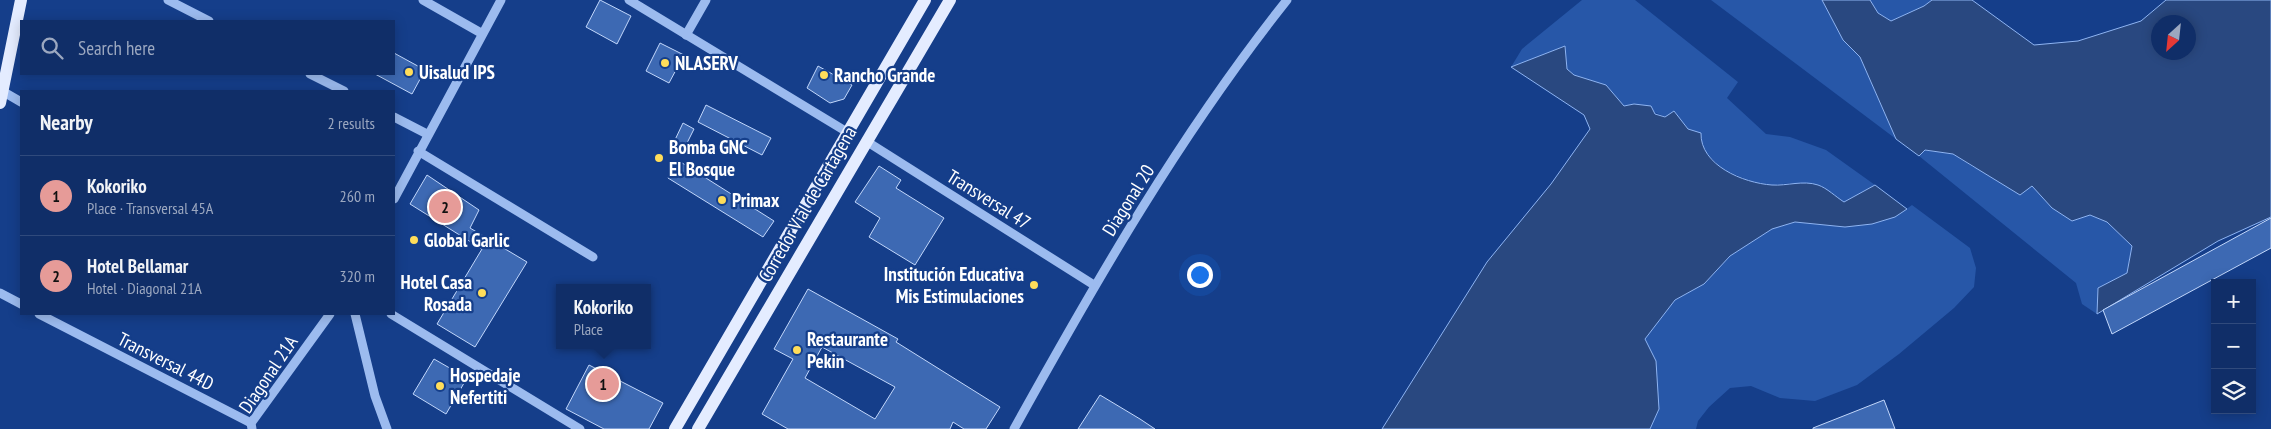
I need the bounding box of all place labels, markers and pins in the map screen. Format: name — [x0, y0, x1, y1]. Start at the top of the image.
place label: NLASERV — [675, 51, 738, 75]
marker: NLASERV — [659, 57, 671, 69]
place label: Uisalud IPS — [419, 60, 495, 84]
place label: Rancho Grande — [834, 63, 935, 87]
marker: Uisalud IPS — [403, 66, 415, 78]
marker: Rancho Grande — [818, 69, 830, 81]
place label: Bomba GNC El Bosque — [669, 135, 748, 181]
marker: Bomba GNC El Bosque — [653, 152, 665, 164]
pin: 2 — [429, 188, 461, 226]
place label: Primax — [732, 188, 780, 212]
marker: Primax — [716, 194, 728, 206]
place label: Global Garlic — [424, 228, 510, 252]
marker: Global Garlic — [408, 234, 420, 246]
place label: Institución Educativa Mis Estimulaciones — [884, 262, 1024, 308]
place label: Hotel Casa Rosada — [401, 270, 472, 316]
marker: Institución Educativa Mis Estimulaciones — [1028, 279, 1040, 291]
marker: Hotel Casa Rosada — [476, 287, 488, 299]
place label: Restaurante Pekin — [807, 327, 888, 373]
marker: Restaurante Pekin — [791, 344, 803, 356]
place label: Hospedaje Nefertiti — [450, 363, 521, 409]
pin: 1 — [587, 365, 619, 403]
marker: Hospedaje Nefertiti — [434, 380, 446, 392]

